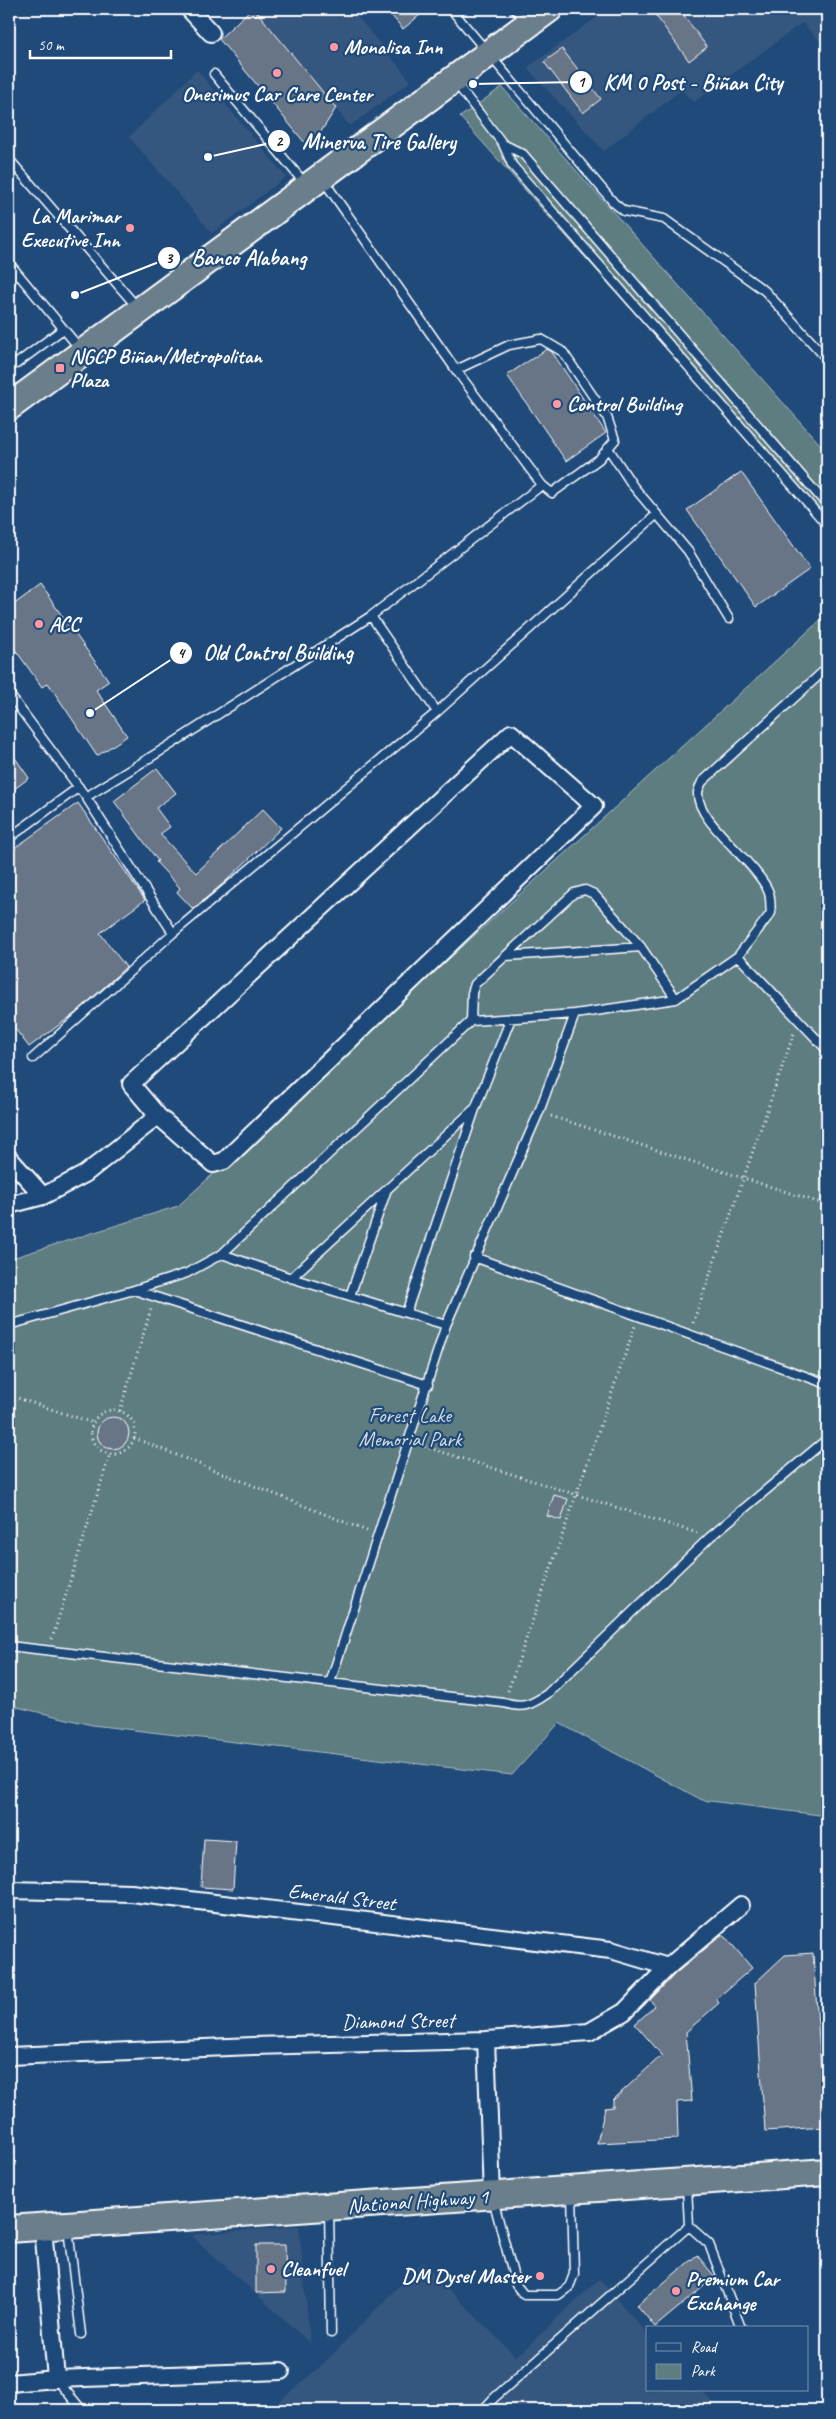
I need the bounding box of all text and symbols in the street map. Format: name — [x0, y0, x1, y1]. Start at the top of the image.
scale bar — [30, 28, 171, 60]
place label: Monalisa Inn — [344, 34, 443, 60]
text: 50 m — [38, 36, 65, 55]
marker: Monalisa Inn — [328, 41, 340, 53]
callout: KM 0 Post - Biñan City — [569, 64, 793, 101]
marker: Onesimus Car Care Center — [271, 67, 283, 79]
text: KM 0 Post - Biñan City — [604, 69, 785, 97]
text: 1 — [578, 73, 587, 92]
place label: Onesimus Car Care Center — [182, 81, 374, 107]
callout: Minerva Tire Gallery — [267, 122, 466, 159]
text: Minerva Tire Gallery — [302, 128, 458, 156]
text: 2 — [276, 132, 284, 151]
place label: La Marimar Executive Inn — [21, 203, 122, 253]
marker: La Marimar Executive Inn — [124, 222, 136, 234]
callout: Banco Alabang — [157, 239, 316, 276]
text: Banco Alabang — [192, 244, 308, 272]
text: 3 — [166, 249, 174, 268]
place label: NGCP Biñan/Metropolitan Plaza — [70, 343, 263, 393]
marker: NGCP Biñan/Metropolitan Plaza — [54, 362, 66, 374]
place label: Control Building — [567, 391, 684, 417]
marker: Control Building — [551, 398, 563, 410]
place label: ACC — [49, 611, 83, 637]
marker: ACC — [33, 618, 45, 630]
callout: Old Control Building — [168, 634, 363, 671]
text: Old Control Building — [203, 639, 355, 667]
text: 4 — [178, 644, 187, 663]
park label: Forest Lake Memorial Park — [359, 1402, 463, 1452]
street label: Emerald Street — [287, 1878, 399, 1917]
street label: Diamond Street — [342, 2007, 458, 2035]
street label: National Highway 1 — [347, 2183, 491, 2219]
place label: Cleanfuel — [281, 2256, 349, 2282]
marker: Cleanfuel — [265, 2263, 277, 2275]
place label: DM Dysel Master — [402, 2263, 532, 2289]
place label: Premium Car Exchange — [686, 2266, 782, 2316]
marker: DM Dysel Master — [534, 2270, 546, 2282]
marker: Premium Car Exchange — [670, 2285, 682, 2297]
legend — [646, 2326, 808, 2392]
text: Road — [691, 2338, 718, 2357]
text: Park — [691, 2362, 716, 2381]

